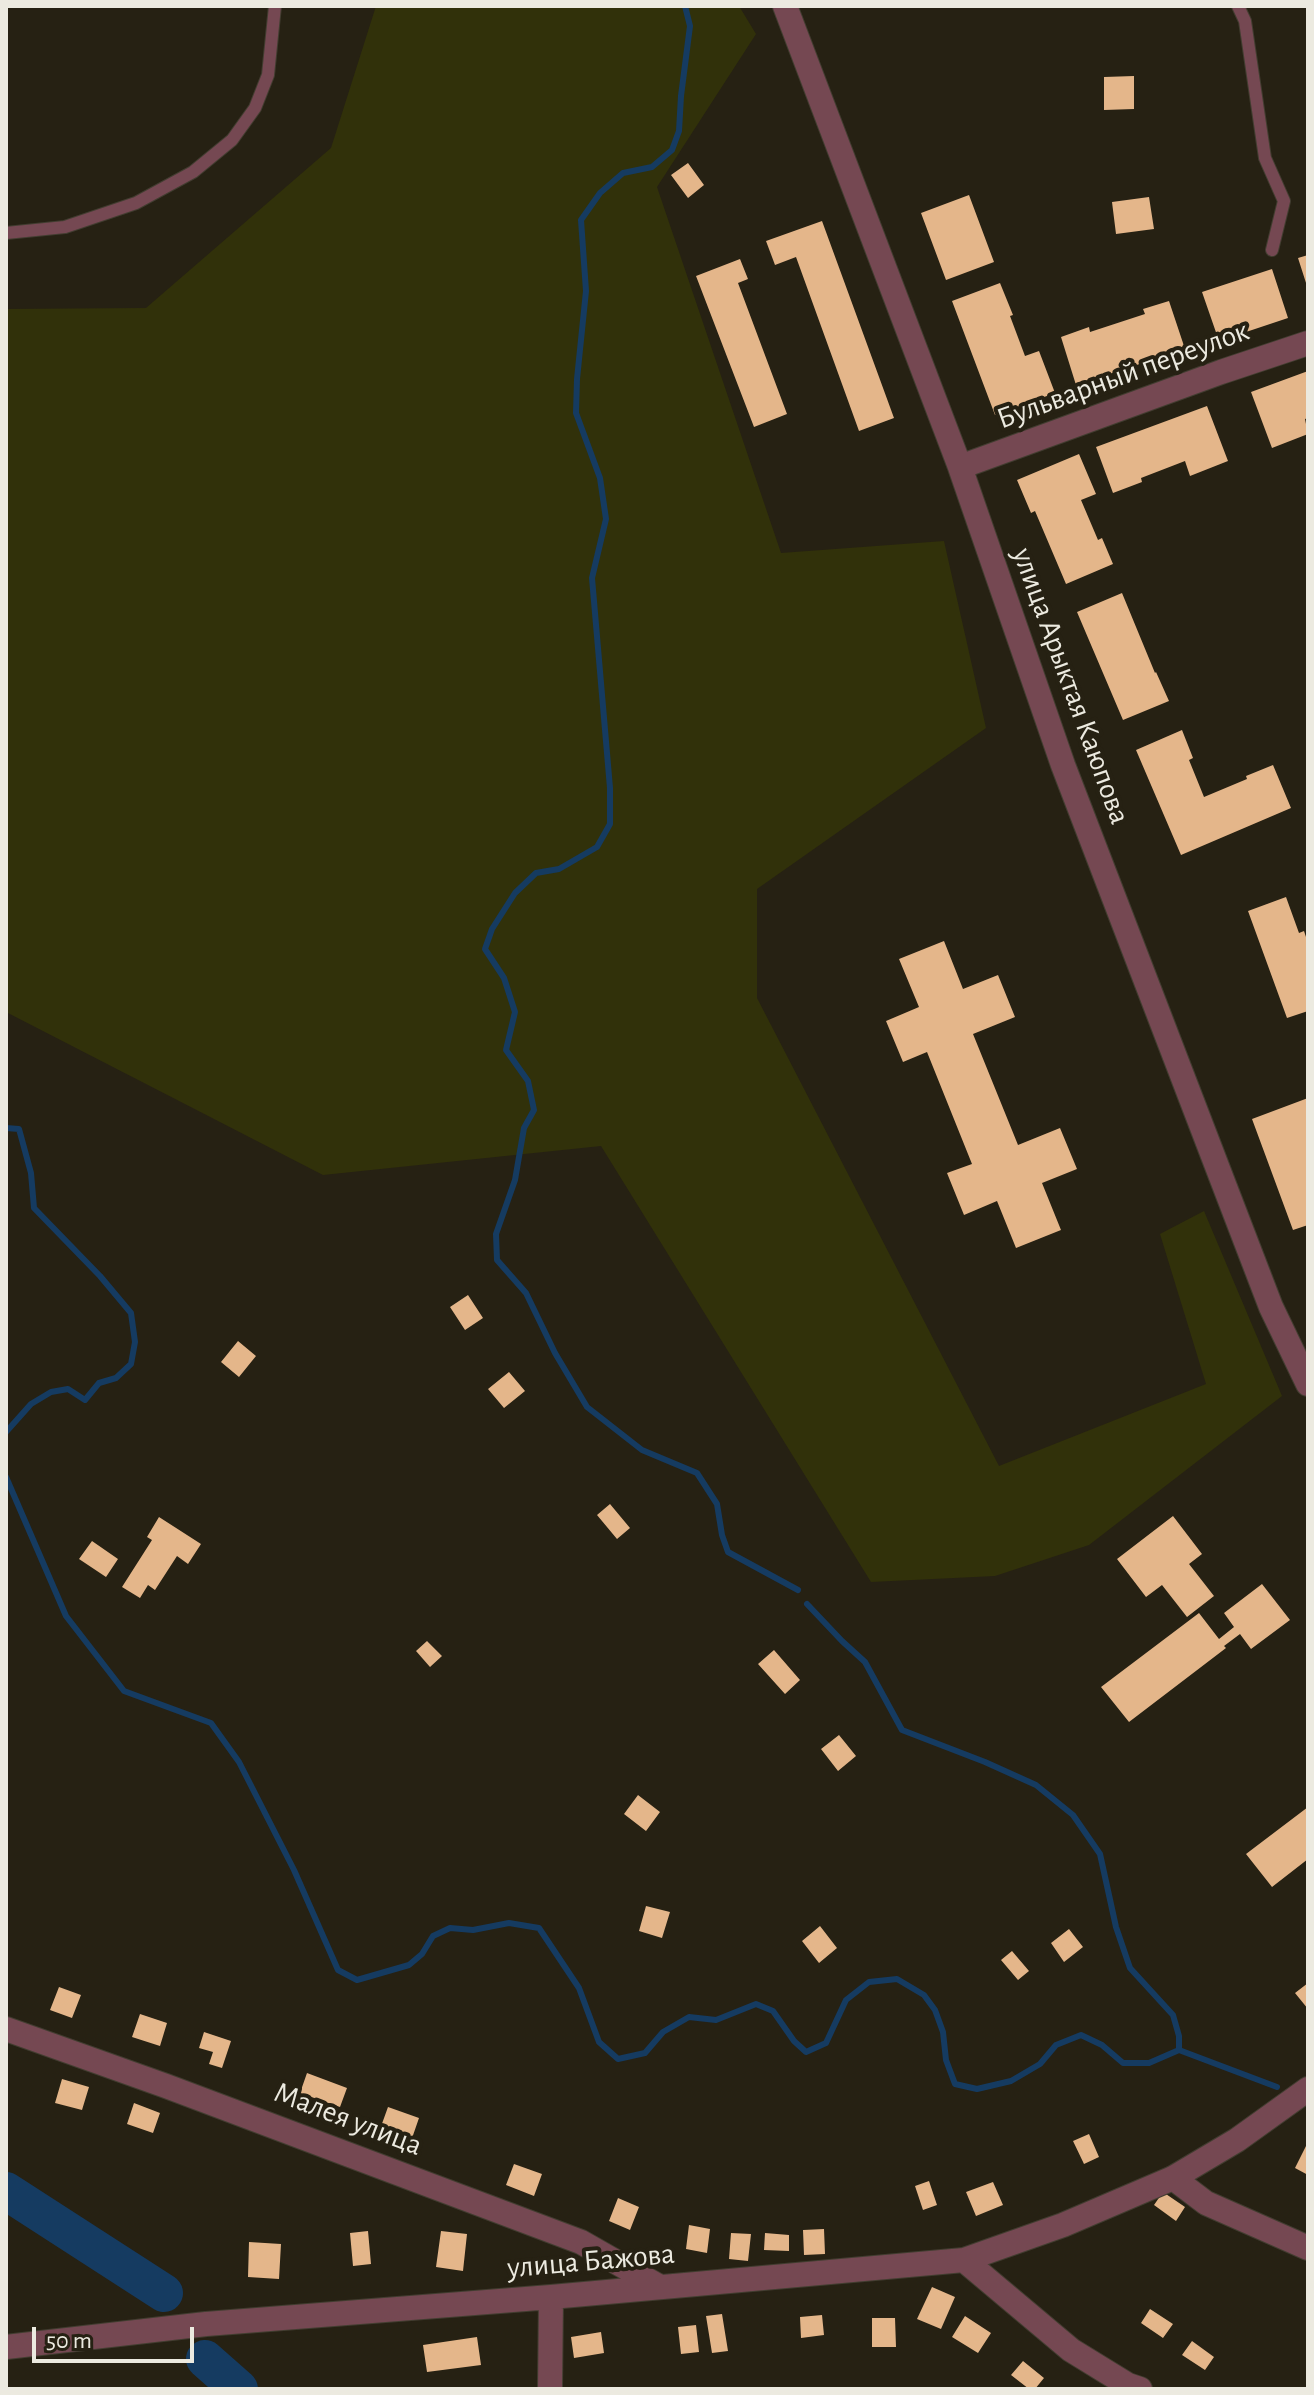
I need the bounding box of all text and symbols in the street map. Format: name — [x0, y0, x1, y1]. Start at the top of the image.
street label: Бульварный переулок — [992, 313, 1254, 437]
street label: улица Арыктая Каюпова — [1004, 543, 1138, 829]
street label: Малея улица — [269, 2074, 427, 2164]
street label: улица Бажова — [506, 2236, 676, 2286]
scale bar — [36, 2311, 198, 2361]
text: 50 m — [46, 2329, 92, 2353]

